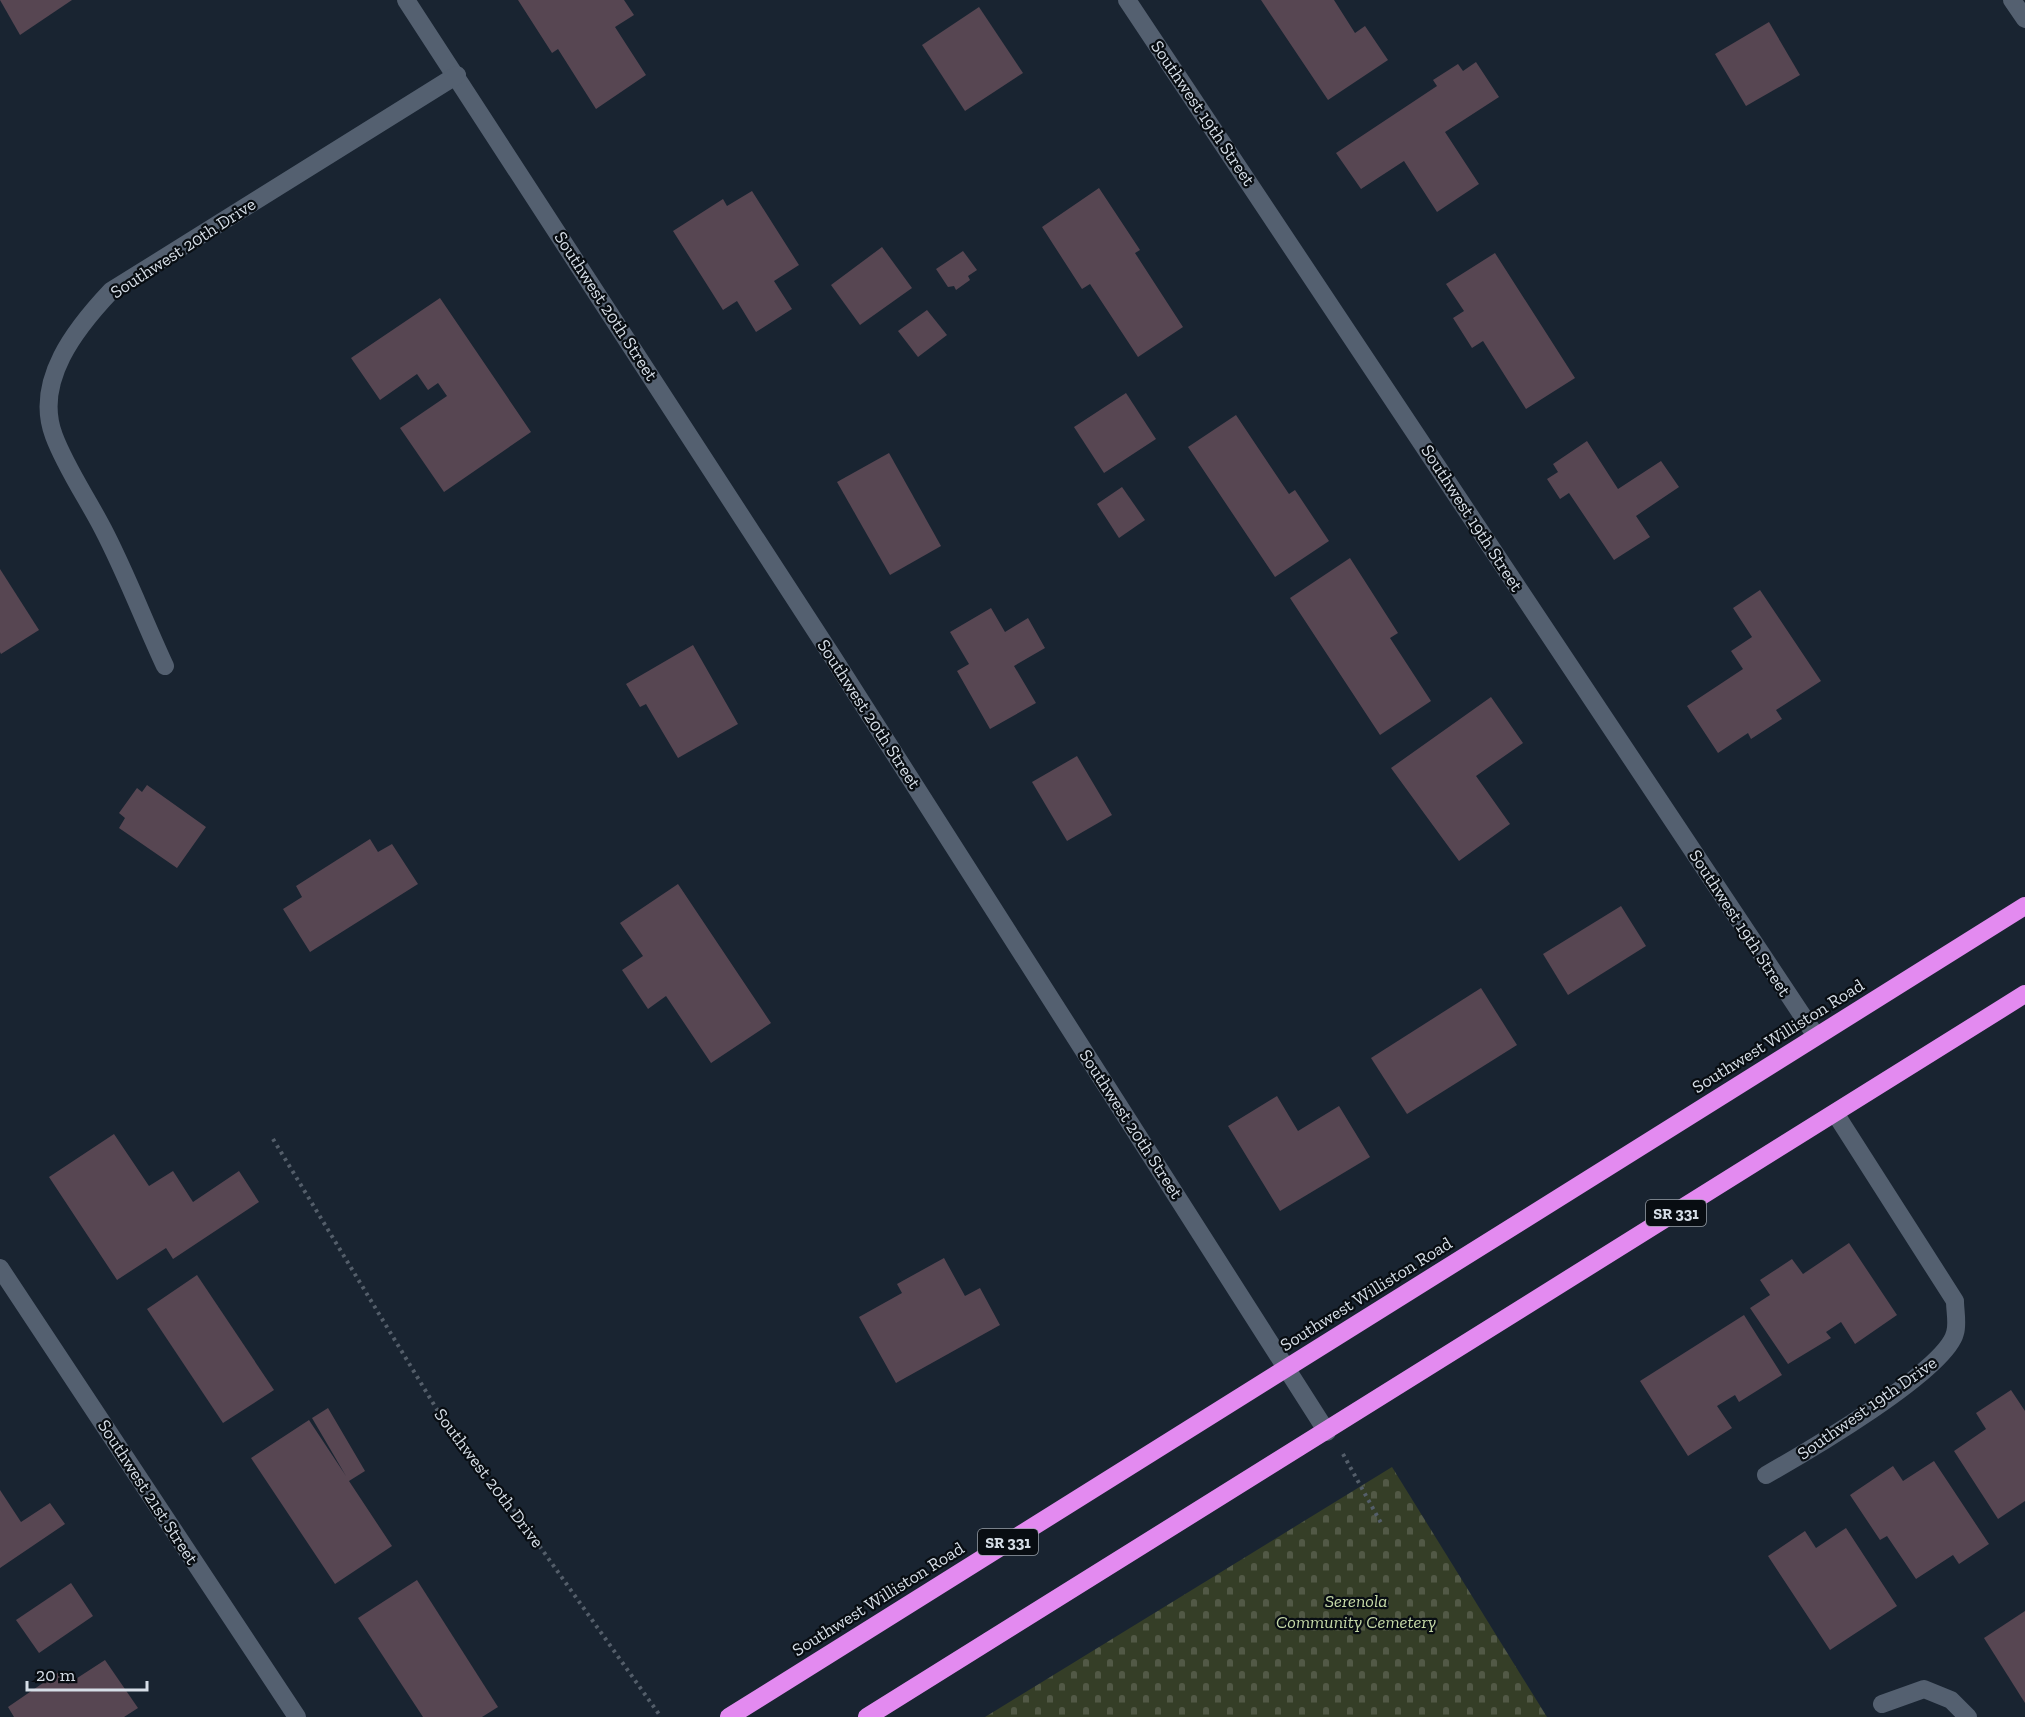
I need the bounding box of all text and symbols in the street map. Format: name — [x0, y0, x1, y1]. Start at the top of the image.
street label: Southwest 19th Street — [1146, 36, 1260, 190]
street label: Southwest 20th Drive — [106, 193, 260, 303]
street label: Southwest 20th Street — [549, 227, 663, 385]
street label: Southwest 19th Street — [1416, 440, 1528, 596]
street label: Southwest 20th Street — [812, 635, 926, 793]
street label: Southwest 19th Street — [1684, 845, 1796, 1001]
street label: Southwest Williston Road — [1688, 974, 1868, 1098]
street label: Southwest 20th Street — [1074, 1045, 1188, 1203]
road number: SR 331 — [1646, 1200, 1706, 1226]
street label: Southwest Williston Road — [1276, 1232, 1456, 1356]
street label: Southwest 19th Drive — [1793, 1352, 1941, 1464]
street label: Southwest 20th Drive — [429, 1404, 549, 1552]
street label: Southwest 21st Street — [93, 1415, 203, 1569]
road number: SR 331 — [978, 1529, 1038, 1555]
street label: Southwest Williston Road — [788, 1537, 968, 1661]
park label: Serenola Community Cemetery — [1276, 1590, 1436, 1633]
scale bar — [27, 1654, 147, 1692]
text: 20 m — [36, 1664, 76, 1686]

